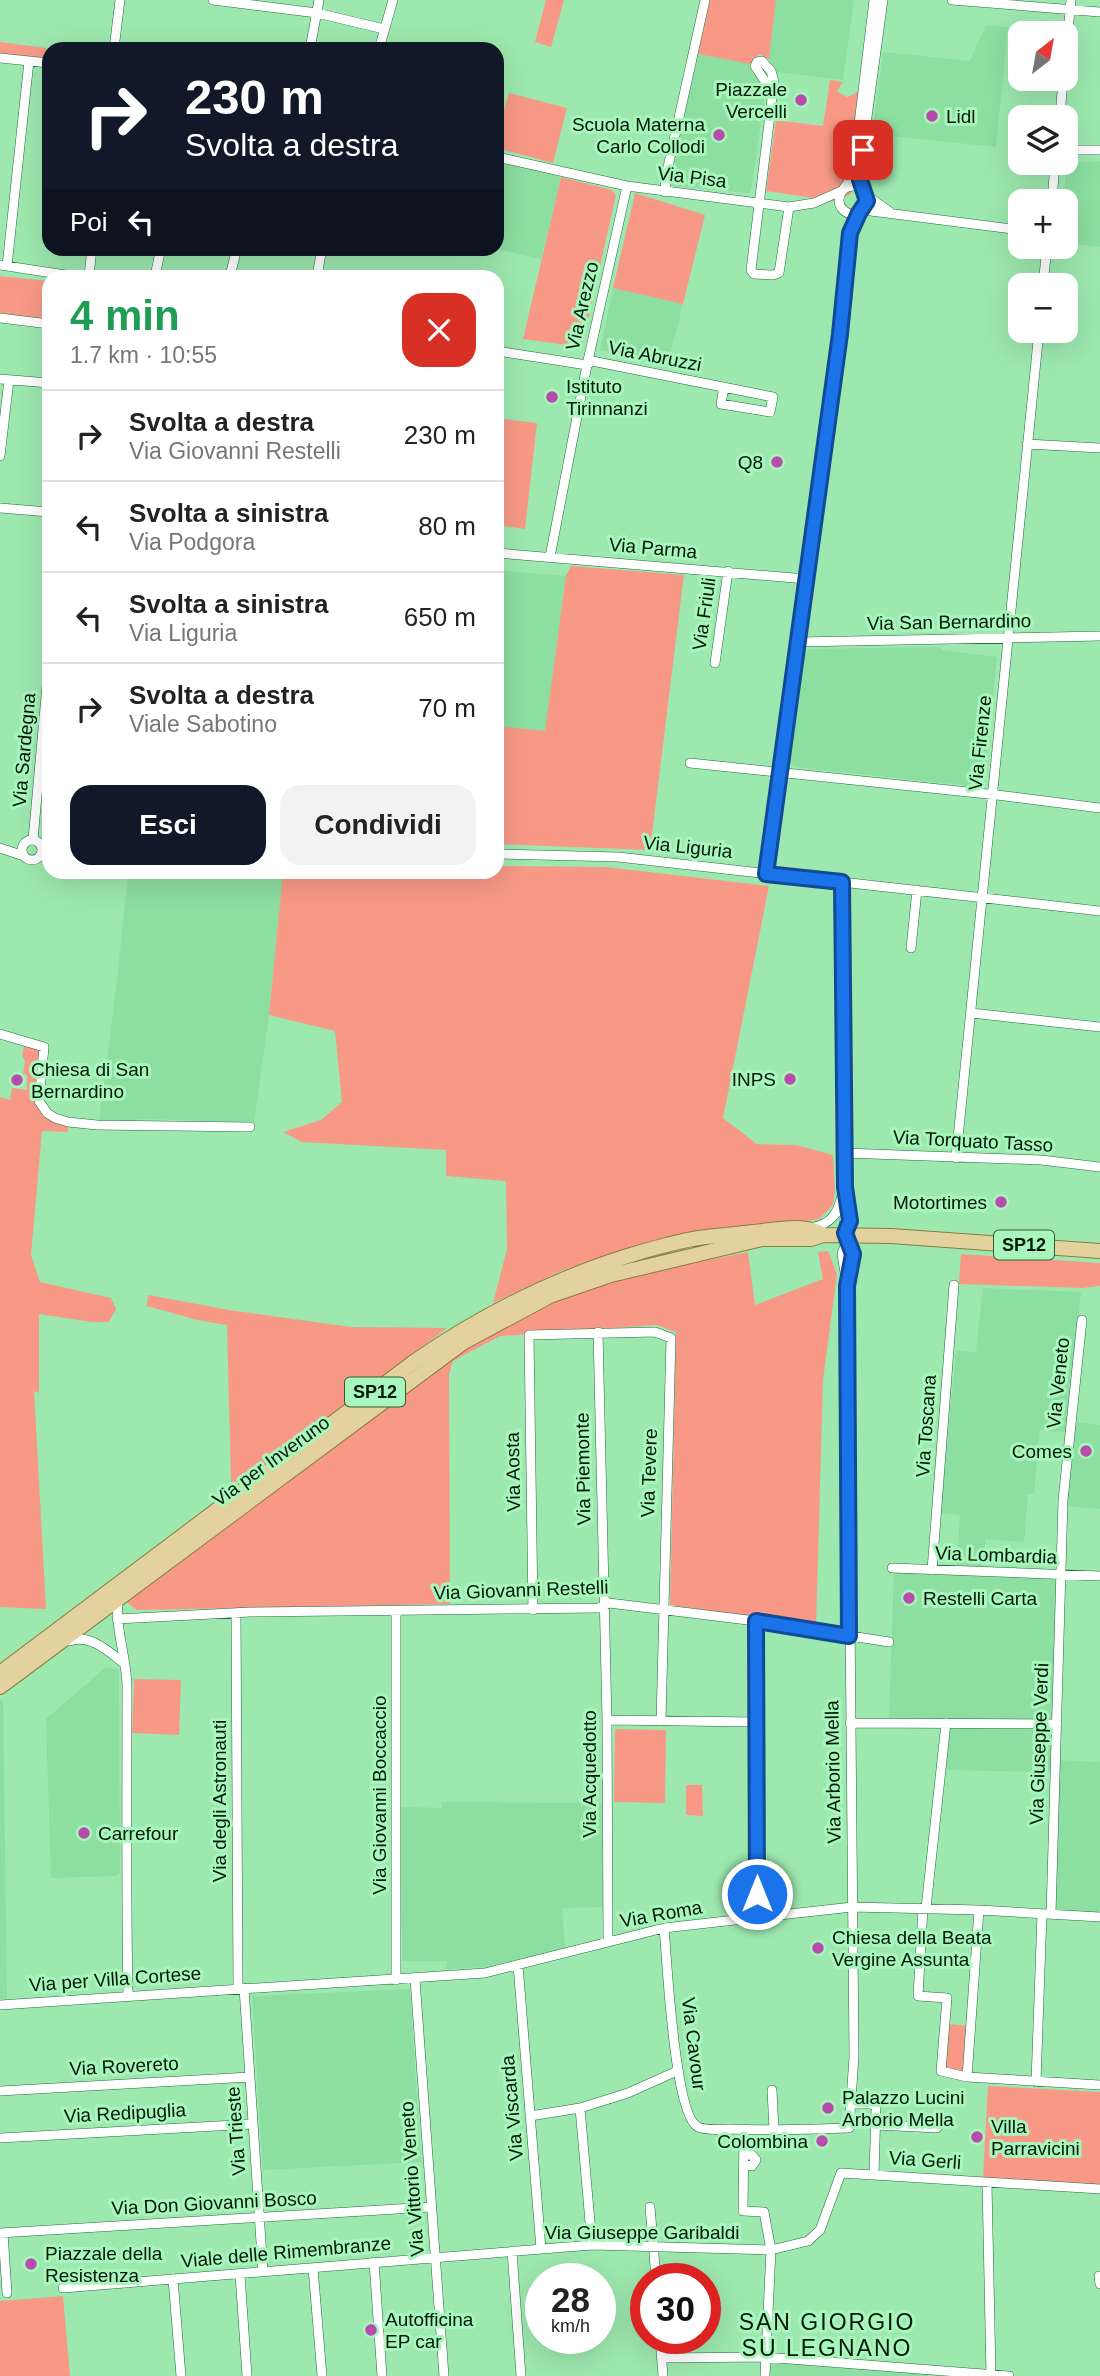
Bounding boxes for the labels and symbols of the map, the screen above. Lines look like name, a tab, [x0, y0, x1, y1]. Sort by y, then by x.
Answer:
north arrow	[1008, 21, 1078, 91]
place label: Piazzale Vercelli	[715, 79, 787, 122]
marker: Piazzale Vercelli	[793, 92, 809, 108]
place label: Lidl	[946, 106, 976, 127]
marker: Lidl	[924, 108, 940, 124]
place label: Scuola Materna Carlo Collodi	[572, 114, 705, 157]
pin	[833, 120, 893, 180]
marker: Scuola Materna Carlo Collodi	[711, 127, 727, 143]
street label: Via Pisa	[656, 162, 728, 192]
street label: Via Arezzo	[562, 260, 602, 352]
street label: Via Abruzzi	[607, 337, 703, 375]
place label: Istituto Tirinnanzi	[566, 376, 648, 419]
marker: Istituto Tirinnanzi	[544, 389, 560, 405]
place label: Q8	[738, 452, 763, 473]
marker: Q8	[769, 454, 785, 470]
street label: Via Parma	[608, 534, 698, 562]
street label: Via Friuli	[688, 576, 720, 652]
street label: Via San Bernardino	[867, 610, 1031, 634]
street label: Via Sardegna	[9, 691, 39, 808]
street label: Via Firenze	[965, 694, 995, 792]
street label: Via Liguria	[642, 832, 734, 862]
place label: Chiesa di San Bernardino	[31, 1059, 149, 1102]
place label: INPS	[732, 1069, 776, 1090]
marker: INPS	[782, 1071, 798, 1087]
marker: Chiesa di San Bernardino	[9, 1072, 25, 1088]
street label: Via Torquato Tasso	[892, 1126, 1054, 1156]
place label: Motortimes	[893, 1192, 987, 1213]
marker: Motortimes	[993, 1194, 1009, 1210]
road number: SP12	[994, 1230, 1054, 1260]
street label: Via Veneto	[1043, 1336, 1073, 1430]
street label: Via Toscana	[912, 1374, 940, 1478]
road number: SP12	[345, 1378, 405, 1406]
street label: Via per Inveruno	[209, 1412, 333, 1510]
street label: Via Piemonte	[572, 1412, 594, 1526]
street label: Via Tevere	[637, 1428, 661, 1518]
street label: Via Aosta	[502, 1431, 524, 1512]
place label: Comes	[1012, 1441, 1072, 1462]
marker: Comes	[1078, 1443, 1094, 1459]
street label: Via Lombardia	[935, 1542, 1058, 1568]
street label: Via Giovanni Restelli	[433, 1576, 609, 1604]
place label: Restelli Carta	[923, 1588, 1037, 1609]
marker: Restelli Carta	[901, 1590, 917, 1606]
street label: Via Giuseppe Verdi	[1026, 1663, 1052, 1825]
street label: Via Giovanni Boccaccio	[369, 1695, 390, 1895]
street label: Via Arborio Mella	[821, 1700, 845, 1844]
street label: Via Acquedotto	[579, 1710, 600, 1838]
street label: Via degli Astronauti	[209, 1720, 230, 1882]
place label: Carrefour	[98, 1823, 179, 1844]
marker: Carrefour	[76, 1825, 92, 1841]
position arrow	[720, 1857, 794, 1931]
street label: Via Roma	[618, 1896, 704, 1932]
place label: Chiesa della Beata Vergine Assunta	[832, 1927, 992, 1970]
marker: Chiesa della Beata Vergine Assunta	[810, 1940, 826, 1956]
street label: Via per Villa Cortese	[28, 1963, 202, 1995]
street label: Via Cavour	[678, 1996, 710, 2092]
street label: Via Rovereto	[69, 2053, 179, 2079]
street label: Via Viscarda	[497, 2054, 527, 2162]
street label: Via Trieste	[222, 2086, 250, 2176]
place label: Palazzo Lucini Arborio Mella	[842, 2087, 965, 2130]
street label: Via Redipuglia	[63, 2099, 187, 2127]
marker: Palazzo Lucini Arborio Mella	[820, 2100, 836, 2116]
street label: Via Vittorio Veneto	[396, 2101, 428, 2257]
place label: Villa Parravicini	[991, 2116, 1080, 2159]
marker: Villa Parravicini	[969, 2129, 985, 2145]
place label: Colombina	[717, 2131, 808, 2152]
marker: Colombina	[814, 2133, 830, 2149]
street label: Via Gerli	[888, 2147, 962, 2173]
street label: Via Don Giovanni Bosco	[111, 2187, 317, 2219]
street label: Via Giuseppe Garibaldi	[544, 2222, 740, 2243]
street label: Viale delle Rimembranze	[180, 2232, 392, 2272]
place label: Piazzale della Resistenza	[45, 2243, 163, 2286]
marker: Piazzale della Resistenza	[23, 2256, 39, 2272]
speed limit sign: 30	[630, 2263, 721, 2354]
place label: Autofficina EP car	[385, 2309, 474, 2352]
district label: SAN GIORGIO SU LEGNANO	[739, 2309, 915, 2361]
marker: Autofficina EP car	[363, 2322, 379, 2338]

